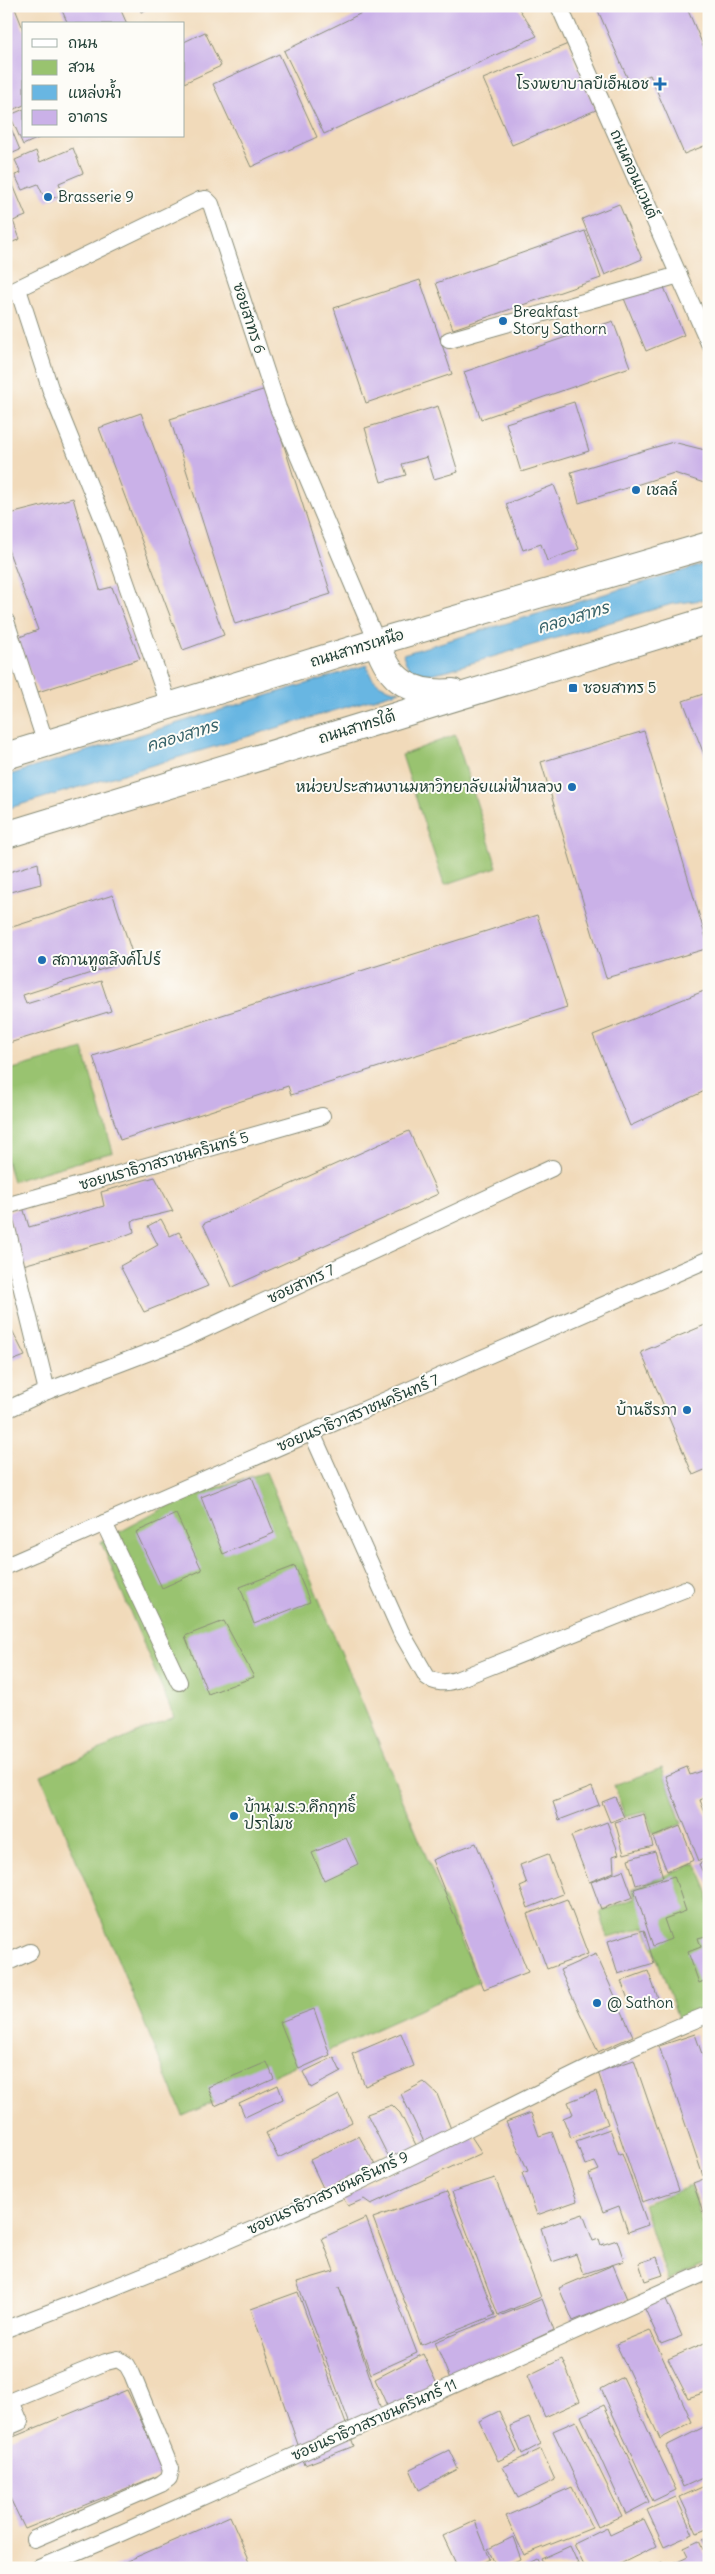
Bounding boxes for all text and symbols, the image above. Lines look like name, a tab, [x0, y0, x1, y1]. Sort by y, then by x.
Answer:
legend	[22, 22, 185, 138]
text: ถนน	[68, 33, 97, 52]
text: สวน	[68, 57, 95, 76]
place label: โรงพยาบาลบีเอ็นเอช	[517, 74, 649, 93]
marker: โรงพยาบาลบีเอ็นเอช	[653, 77, 667, 91]
text: แหล่งน้ำ	[68, 79, 122, 102]
text: อาคาร	[68, 107, 108, 126]
street label: ถนนคอนแวนต์	[606, 126, 663, 222]
place label: Brasserie 9	[58, 187, 134, 206]
marker: Brasserie 9	[42, 191, 54, 203]
street label: ซอยสาทร 6	[229, 280, 270, 356]
place label: Breakfast Story Sathorn	[513, 302, 607, 338]
marker: Breakfast Story Sathorn	[497, 315, 509, 327]
place label: เชลล์	[646, 480, 678, 499]
marker: เชลล์	[630, 484, 642, 496]
water label: คลองสาทร	[535, 596, 613, 637]
street label: ถนนสาทรเหนือ	[308, 624, 406, 671]
place label: ซอยสาทร 5	[583, 678, 656, 697]
marker: ซอยสาทร 5	[567, 682, 579, 694]
street label: ถนนสาทรใต้	[316, 706, 398, 747]
water label: คลองสาทร	[144, 714, 222, 755]
place label: หน่วยประสานงานมหาวิทยาลัยแม่ฟ้าหลวง	[296, 777, 562, 796]
marker: หน่วยประสานงานมหาวิทยาลัยแม่ฟ้าหลวง	[566, 781, 578, 793]
place label: สถานทูตสิงค์โปร์	[52, 950, 161, 971]
marker: สถานทูตสิงค์โปร์	[36, 954, 48, 966]
street label: ซอยนราธิวาสราชนครินทร์ 5	[77, 1127, 251, 1194]
street label: ซอยสาทร 7	[264, 1260, 337, 1307]
street label: ซอยนราธิวาสราชนครินทร์ 7	[274, 1370, 442, 1455]
place label: บ้านธีรภา	[616, 1400, 677, 1419]
marker: บ้านธีรภา	[681, 1404, 693, 1416]
place label: บ้าน ม.ร.ว.คึกฤทธิ์ ปราโมช	[244, 1793, 356, 1833]
marker: บ้าน ม.ร.ว.คึกฤทธิ์ ปราโมช	[228, 1810, 240, 1822]
place label: @ Sathon	[607, 1993, 674, 2012]
marker: @ Sathon	[591, 1997, 603, 2009]
street label: ซอยนราธิวาสราชนครินทร์ 9	[244, 2147, 411, 2238]
street label: ซอยนราธิวาสราชนครินทร์ 11	[288, 2374, 459, 2465]

